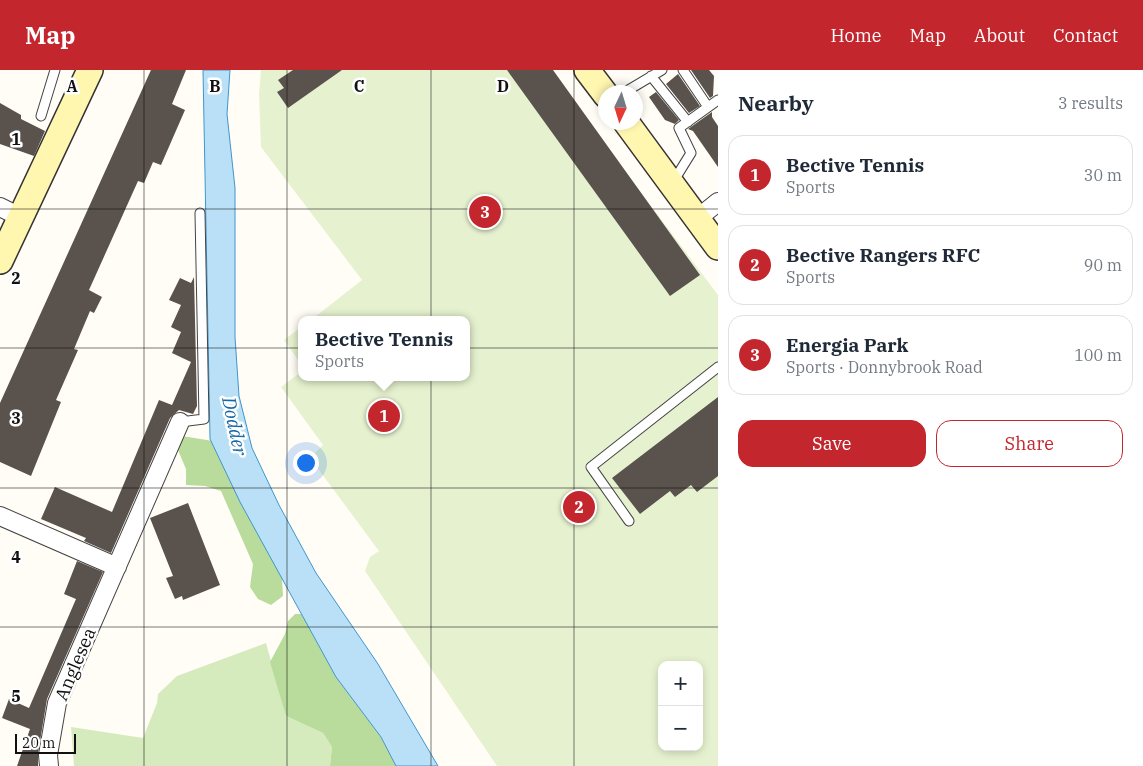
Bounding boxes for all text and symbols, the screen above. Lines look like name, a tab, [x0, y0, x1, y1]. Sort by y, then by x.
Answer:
text: Map	[25, 19, 75, 51]
text: Home	[830, 24, 882, 47]
text: Map	[910, 24, 946, 47]
text: About	[974, 24, 1025, 47]
text: Contact	[1053, 24, 1118, 47]
text: A	[66, 76, 78, 96]
text: B	[209, 76, 221, 96]
text: C	[354, 76, 364, 96]
text: D	[497, 76, 509, 96]
north arrow	[598, 85, 643, 130]
text: Nearby	[738, 89, 814, 117]
text: 3 results	[1058, 93, 1123, 113]
text: 1	[11, 129, 21, 149]
text: Bective Tennis	[786, 153, 924, 177]
text: 1	[750, 165, 760, 185]
text: 30 m	[1084, 165, 1122, 185]
text: Sports	[786, 177, 835, 197]
pin: 3	[469, 193, 501, 231]
text: Bective Rangers RFC	[786, 243, 980, 267]
text: 2	[750, 255, 760, 275]
text: 90 m	[1084, 255, 1122, 275]
text: Sports	[786, 267, 835, 287]
text: 2	[11, 268, 21, 288]
popup	[298, 316, 470, 381]
text: Bective Tennis	[315, 327, 453, 351]
text: Energia Park	[786, 333, 908, 357]
text: 3	[750, 345, 760, 365]
text: 100 m	[1074, 345, 1122, 365]
text: Sports	[315, 351, 364, 371]
text: Sports · Donnybrook Road	[786, 357, 983, 377]
water label: Dodder	[217, 393, 253, 458]
pin: 1	[368, 397, 400, 435]
text: 3	[11, 408, 21, 428]
button: Save	[738, 420, 926, 467]
button: Share	[936, 420, 1123, 467]
your location	[293, 450, 319, 476]
pin: 2	[563, 488, 595, 526]
text: 4	[11, 547, 21, 567]
street label: Anglesea	[49, 624, 101, 704]
map controls	[658, 661, 703, 751]
button: +	[658, 661, 703, 706]
text: 5	[11, 686, 21, 706]
button: −	[658, 706, 703, 751]
scale bar	[15, 731, 76, 754]
text: 20 m	[22, 734, 55, 752]

